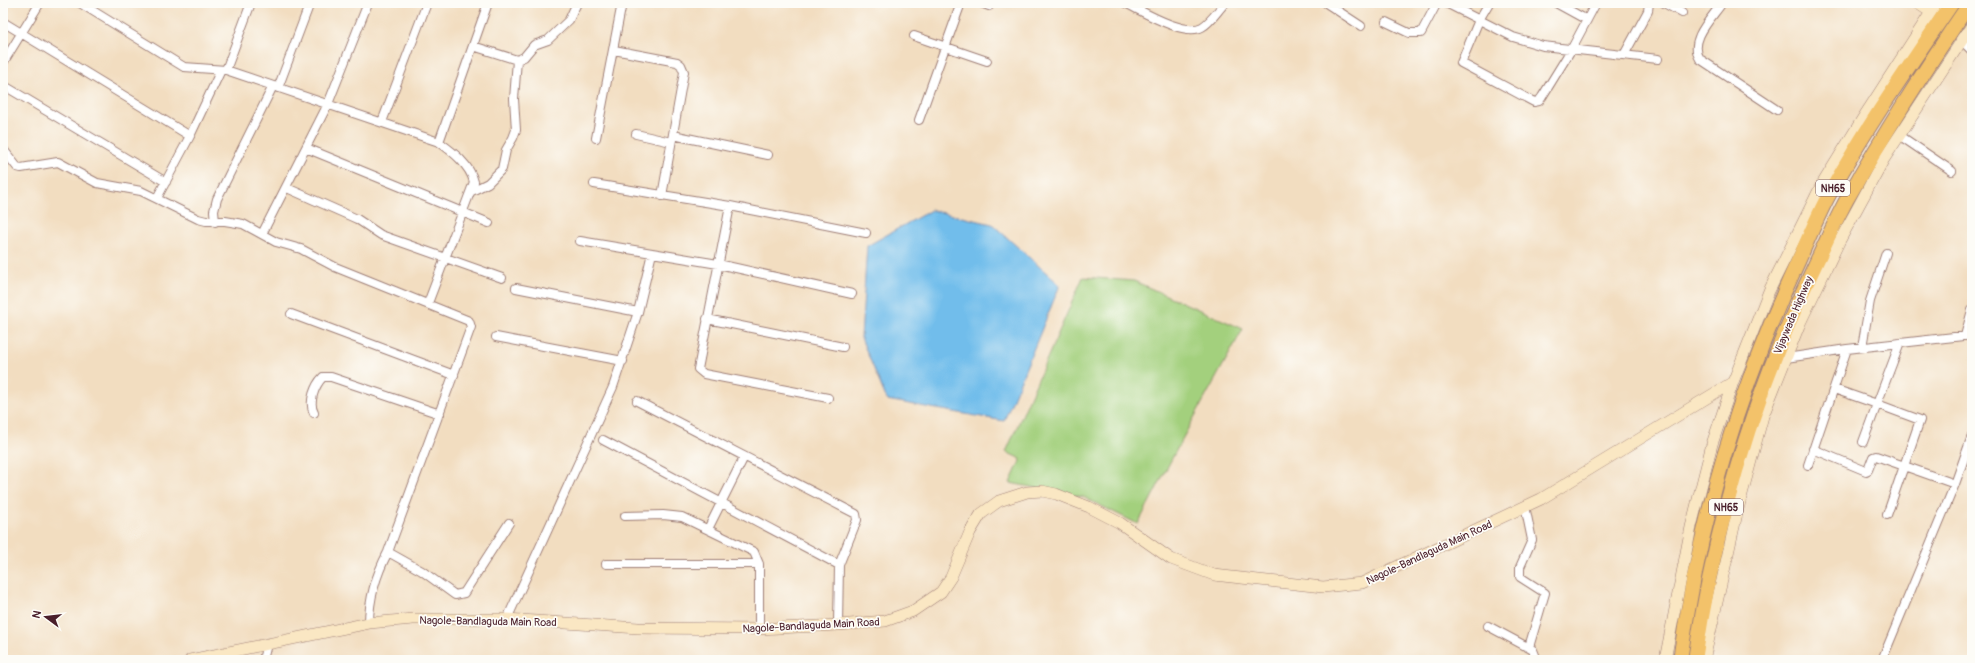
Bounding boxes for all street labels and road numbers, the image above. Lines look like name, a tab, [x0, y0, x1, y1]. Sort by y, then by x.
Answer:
road number: NH65	[1816, 180, 1850, 196]
street label: Vijaywada Highway	[1771, 274, 1816, 356]
road number: NH65	[1709, 499, 1743, 515]
street label: Nagole-Bandlaguda Main Road	[1364, 518, 1494, 587]
street label: Nagole-Bandlaguda Main Road	[419, 614, 557, 629]
street label: Nagole-Bandlaguda Main Road	[742, 615, 880, 636]

